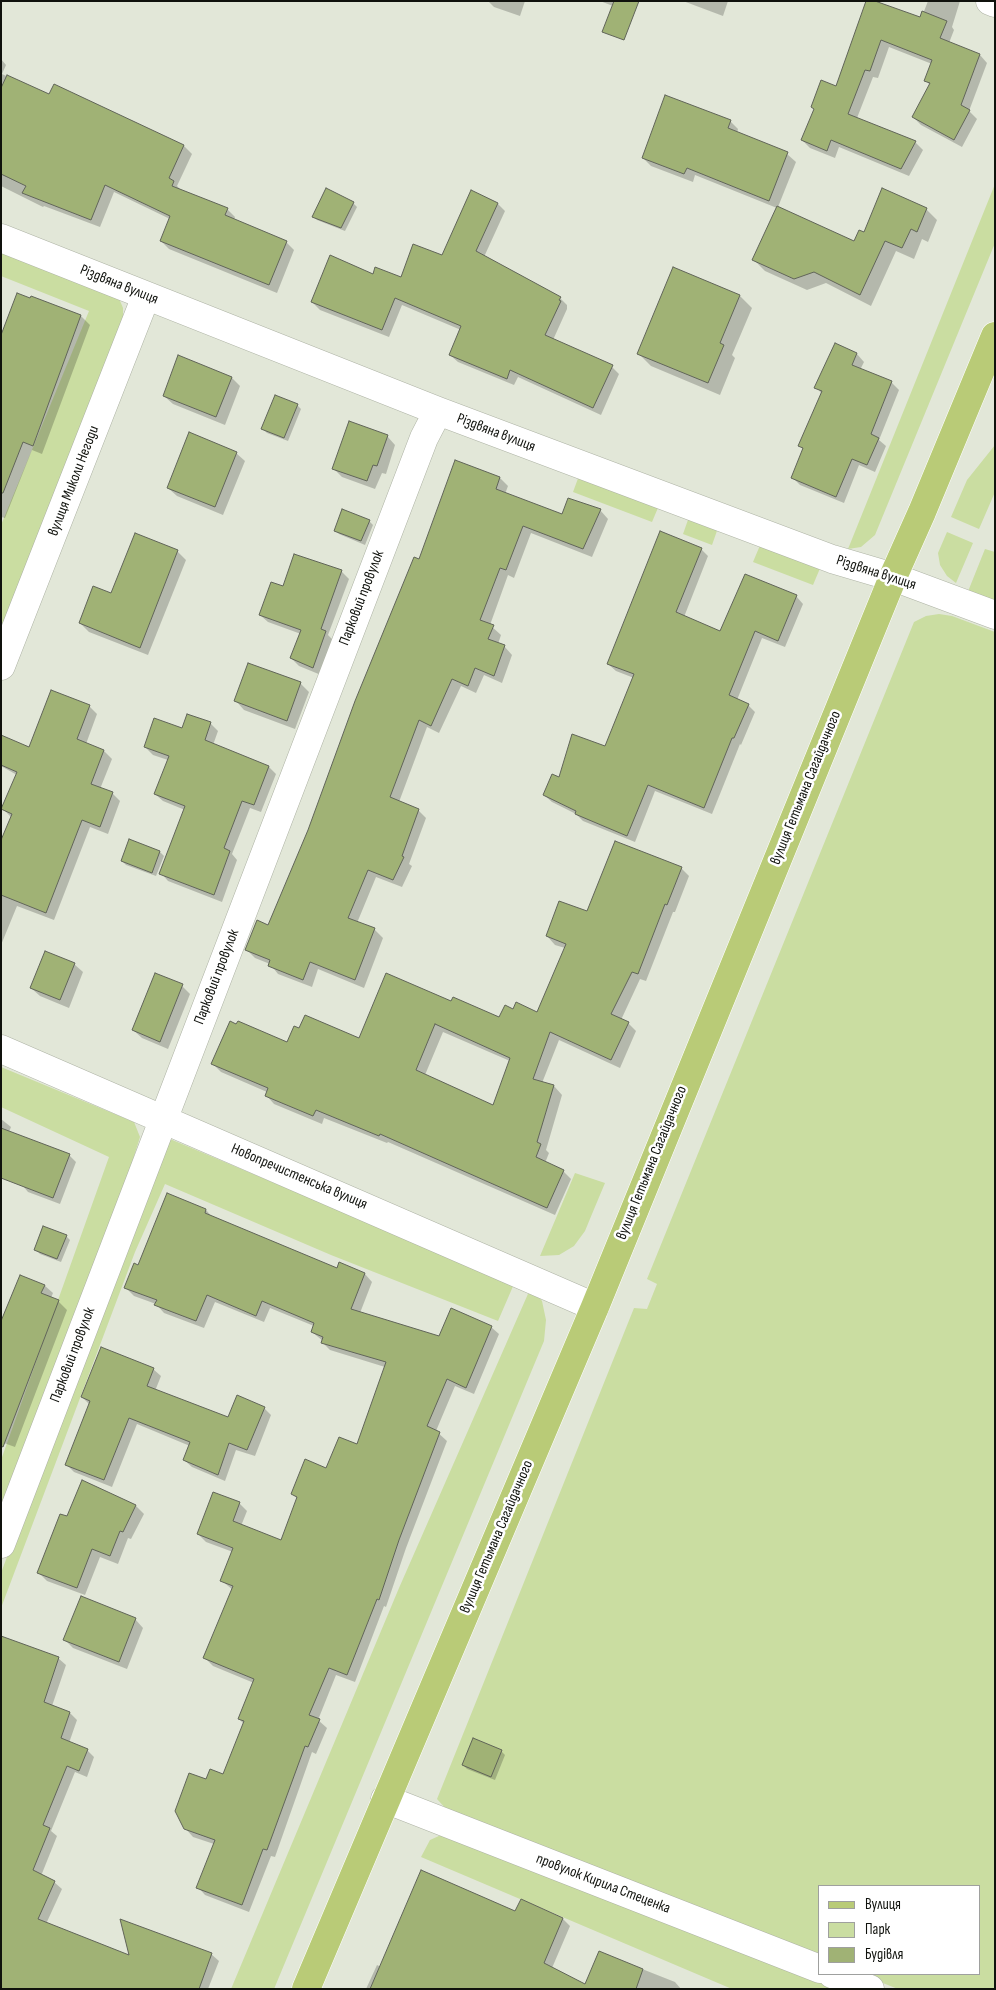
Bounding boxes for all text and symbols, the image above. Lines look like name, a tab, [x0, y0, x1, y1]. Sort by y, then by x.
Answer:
street label: Різдвяна вулиця	[77, 261, 161, 309]
street label: Різдвяна вулиця	[454, 410, 538, 456]
street label: вулиця Миколи Негоди	[45, 423, 103, 539]
street label: Парковий провулок	[336, 548, 388, 648]
street label: Різдвяна вулиця	[834, 552, 918, 594]
street label: вулиця Гетьмана Сагайдачного	[767, 709, 845, 867]
street label: Парковий провулок	[191, 927, 243, 1027]
street label: вулиця Гетьмана Сагайдачного	[613, 1084, 691, 1242]
street label: Новопречистенська вулиця	[228, 1140, 370, 1214]
street label: Парковий провулок	[47, 1305, 99, 1405]
street label: вулиця Гетьмана Сагайдачного	[457, 1458, 537, 1616]
street label: провулок Кирила Стеценка	[533, 1850, 673, 1918]
legend	[818, 1885, 981, 1975]
text: Вулиця	[865, 1895, 901, 1914]
text: Парк	[865, 1920, 890, 1939]
text: Будівля	[865, 1945, 903, 1964]

